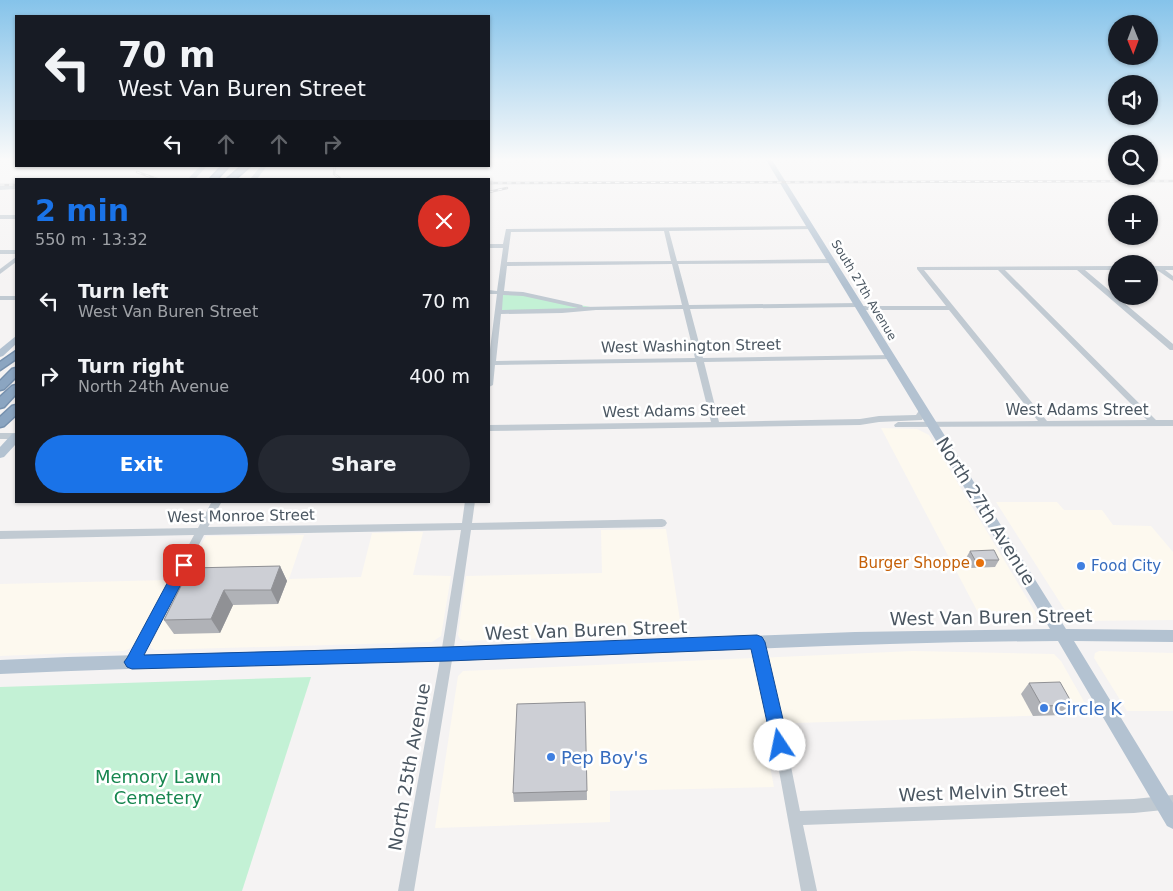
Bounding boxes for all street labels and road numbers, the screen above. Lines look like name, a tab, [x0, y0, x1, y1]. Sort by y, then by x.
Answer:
street label: South 27th Avenue	[828, 237, 900, 343]
street label: West Washington Street	[601, 335, 781, 357]
street label: West Adams Street	[602, 401, 746, 421]
street label: West Adams Street	[1005, 401, 1149, 419]
street label: North 27th Avenue	[932, 433, 1040, 589]
street label: West Monroe Street	[167, 506, 315, 526]
street label: West Van Buren Street	[889, 605, 1093, 629]
street label: West Van Buren Street	[484, 616, 688, 644]
street label: North 25th Avenue	[384, 681, 434, 853]
street label: West Melvin Street	[898, 779, 1068, 805]

